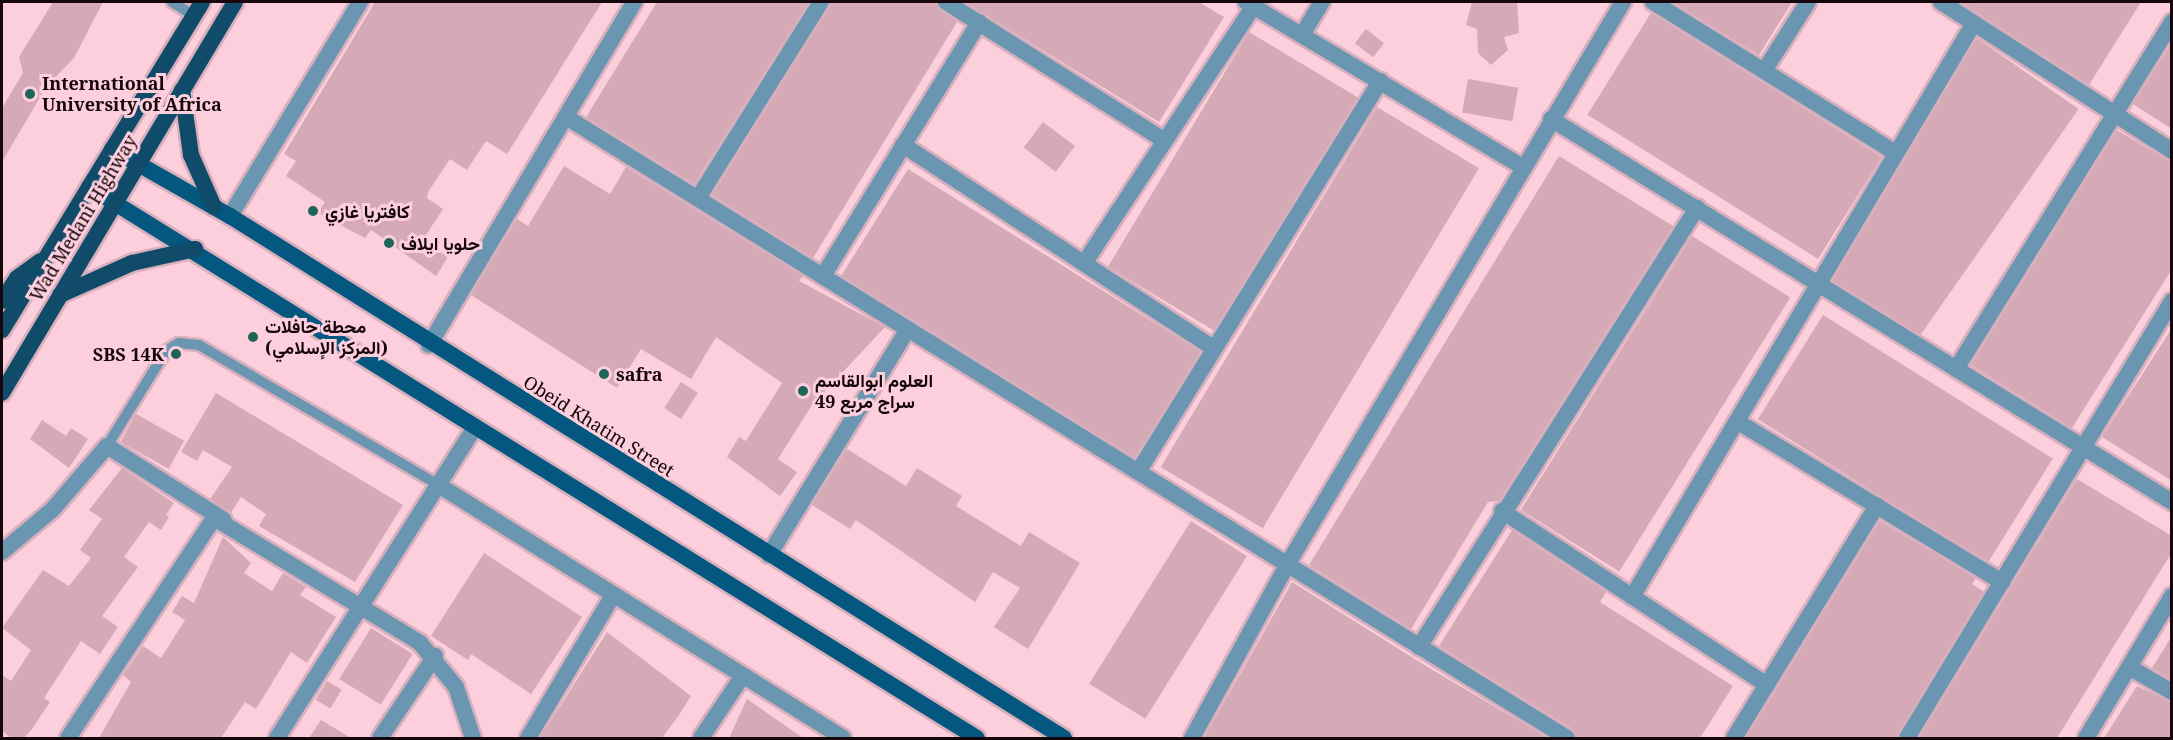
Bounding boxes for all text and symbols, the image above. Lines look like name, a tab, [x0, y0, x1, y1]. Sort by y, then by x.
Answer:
place label: International University of Africa	[42, 73, 222, 116]
marker: International University of Africa	[23, 87, 37, 101]
street label: Wad Medani Highway	[25, 131, 141, 305]
place label: كافتريا غازي	[325, 200, 410, 222]
marker: كافتريا غازي	[306, 204, 320, 218]
place label: حلويا ايلاف	[401, 232, 480, 254]
marker: حلويا ايلاف	[382, 236, 396, 250]
place label: محطة حافلات (المركز الإسلامي)	[265, 316, 388, 358]
marker: محطة حافلات (المركز الإسلامي)	[246, 330, 260, 344]
place label: SBS 14K	[93, 343, 164, 365]
marker: SBS 14K	[169, 347, 183, 361]
place label: safra	[616, 363, 663, 385]
marker: safra	[597, 367, 611, 381]
place label: العلوم ابوالقاسم سراج مربع 49	[815, 370, 933, 412]
street label: Obeid Khatim Street	[520, 371, 678, 481]
marker: العلوم ابوالقاسم سراج مربع 49	[796, 384, 810, 398]

